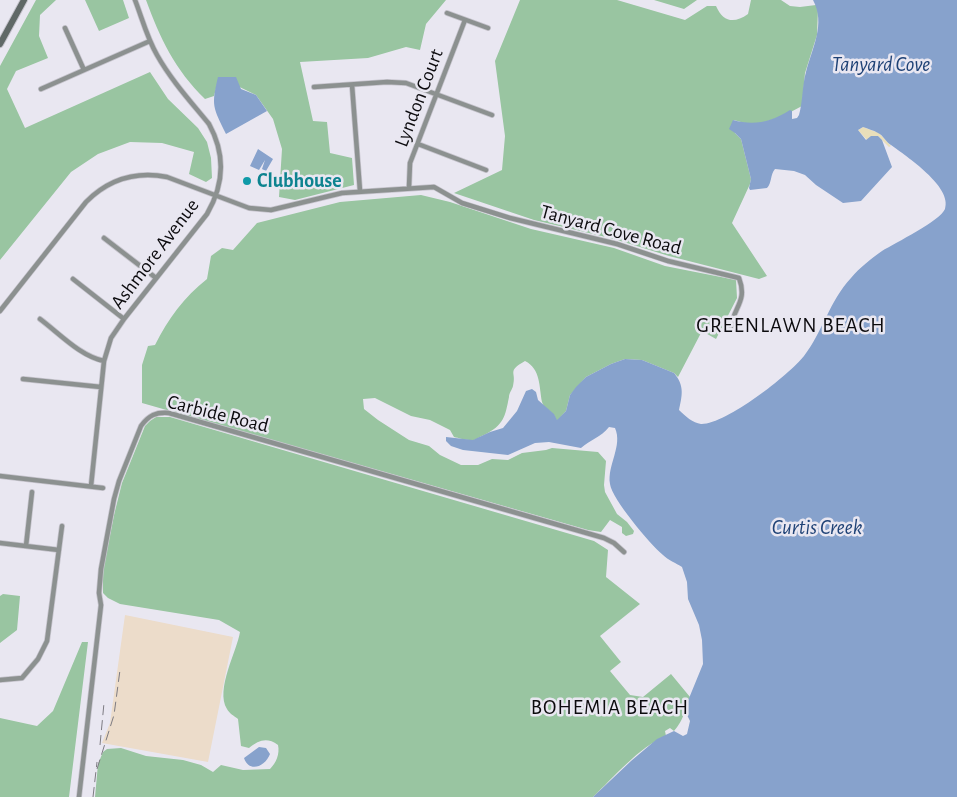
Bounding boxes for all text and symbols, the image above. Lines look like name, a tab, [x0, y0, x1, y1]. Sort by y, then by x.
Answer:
street label: Lyndon Court	[389, 46, 449, 150]
water label: Tanyard Cove	[832, 52, 930, 78]
place label: Clubhouse	[257, 169, 342, 193]
marker: Clubhouse	[241, 175, 253, 187]
street label: Ashmore Avenue	[106, 194, 204, 314]
street label: Tanyard Cove Road	[538, 200, 684, 260]
district label: GREENLAWN BEACH	[694, 313, 888, 339]
street label: Carbide Road	[165, 390, 271, 438]
water label: Curtis Creek	[772, 515, 862, 541]
district label: BOHEMIA BEACH	[529, 695, 691, 721]

